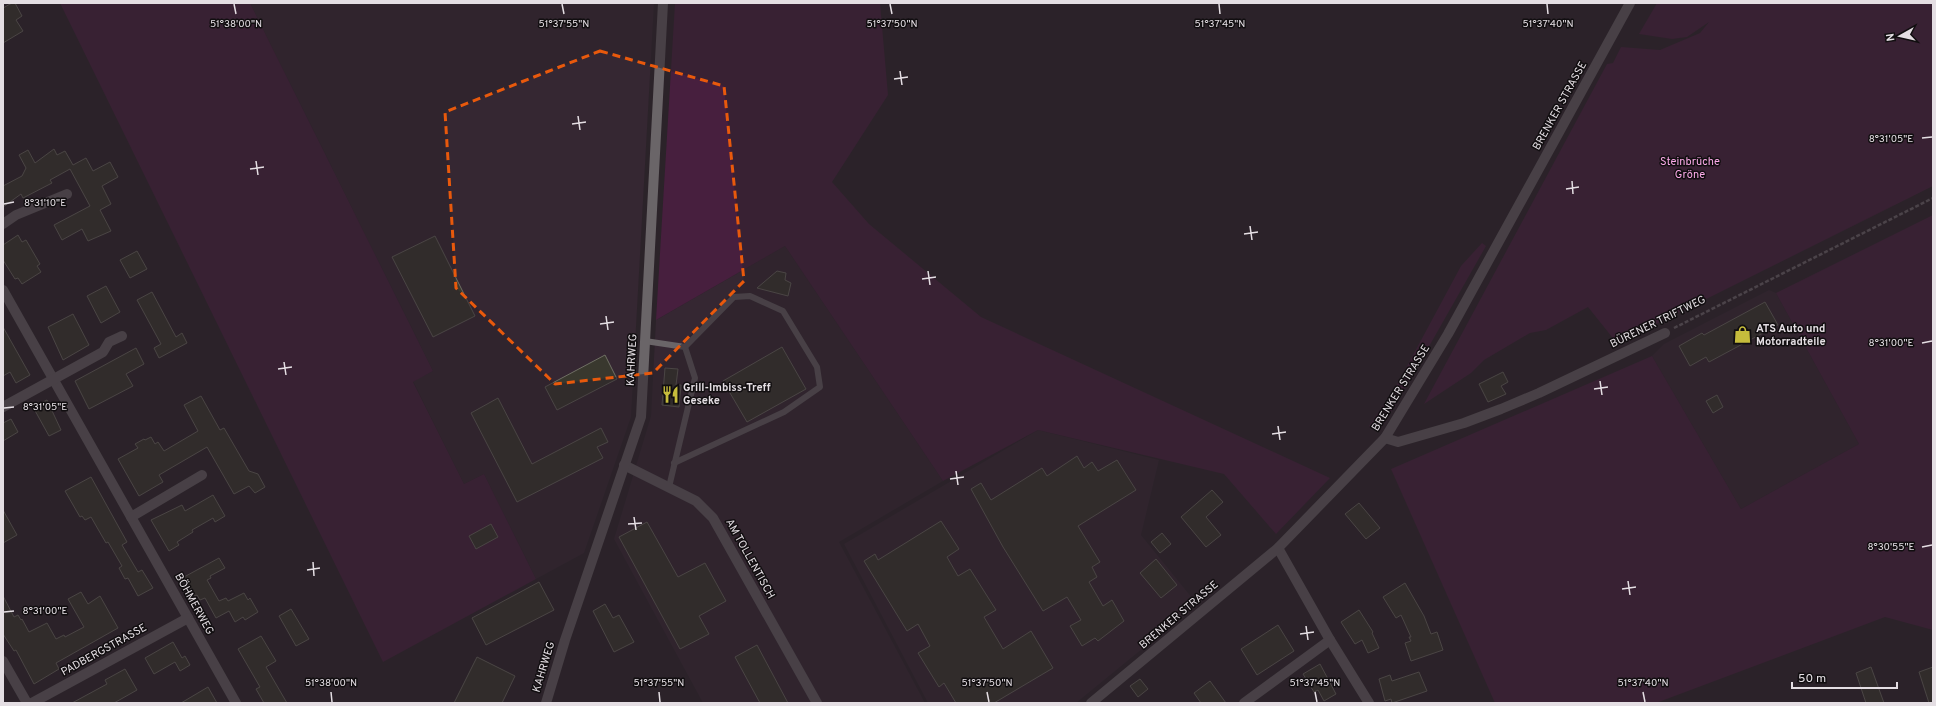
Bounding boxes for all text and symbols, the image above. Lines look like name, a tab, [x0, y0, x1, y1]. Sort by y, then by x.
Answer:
north arrow	[1880, 16, 1920, 56]
text: 51°38'00"N	[210, 18, 262, 31]
text: 51°37'55"N	[539, 18, 589, 31]
text: 51°37'50"N	[866, 18, 918, 31]
text: 51°37'45"N	[1195, 18, 1245, 31]
text: 51°37'40"N	[1522, 18, 1574, 31]
text: N	[1884, 32, 1899, 42]
street label: BRENKER STRASSE	[1530, 59, 1590, 153]
text: 8°31'05"E	[1869, 133, 1913, 146]
park label: Steinbrüche Gröne	[1660, 155, 1720, 182]
text: 8°31'10"E	[24, 197, 66, 210]
street label: BÜRENER TRIFTWEG	[1607, 292, 1708, 351]
place label: ATS Auto und Motorradteile	[1756, 322, 1826, 349]
shop icon: ATS Auto und Motorradteile	[1733, 325, 1753, 345]
street label: KAHRWEG	[624, 334, 640, 386]
text: 8°31'00"E	[1869, 337, 1913, 350]
street label: BRENKER STRASSE	[1369, 342, 1433, 434]
place label: Grill-Imbiss-Treff Geseke	[683, 381, 771, 408]
restaurant icon: Grill-Imbiss-Treff Geseke	[660, 384, 680, 404]
text: 8°31'05"E	[23, 401, 67, 414]
street label: AM TOLLENTISCH	[722, 516, 778, 602]
text: 8°30'55"E	[1867, 541, 1915, 554]
street label: BÖHMERWEG	[171, 570, 218, 637]
street label: BRENKER STRASSE	[1136, 578, 1222, 652]
text: 8°31'00"E	[23, 605, 67, 618]
street label: PADBERGSTRASSE	[59, 621, 149, 679]
street label: KAHRWEG	[530, 640, 558, 694]
scale bar	[1792, 664, 1897, 690]
text: 50 m	[1798, 671, 1826, 687]
text: 51°38'00"N	[305, 677, 357, 690]
text: 51°37'55"N	[634, 677, 684, 690]
text: 51°37'50"N	[961, 677, 1013, 690]
text: 51°37'45"N	[1290, 677, 1340, 690]
text: 51°37'40"N	[1617, 677, 1669, 690]

